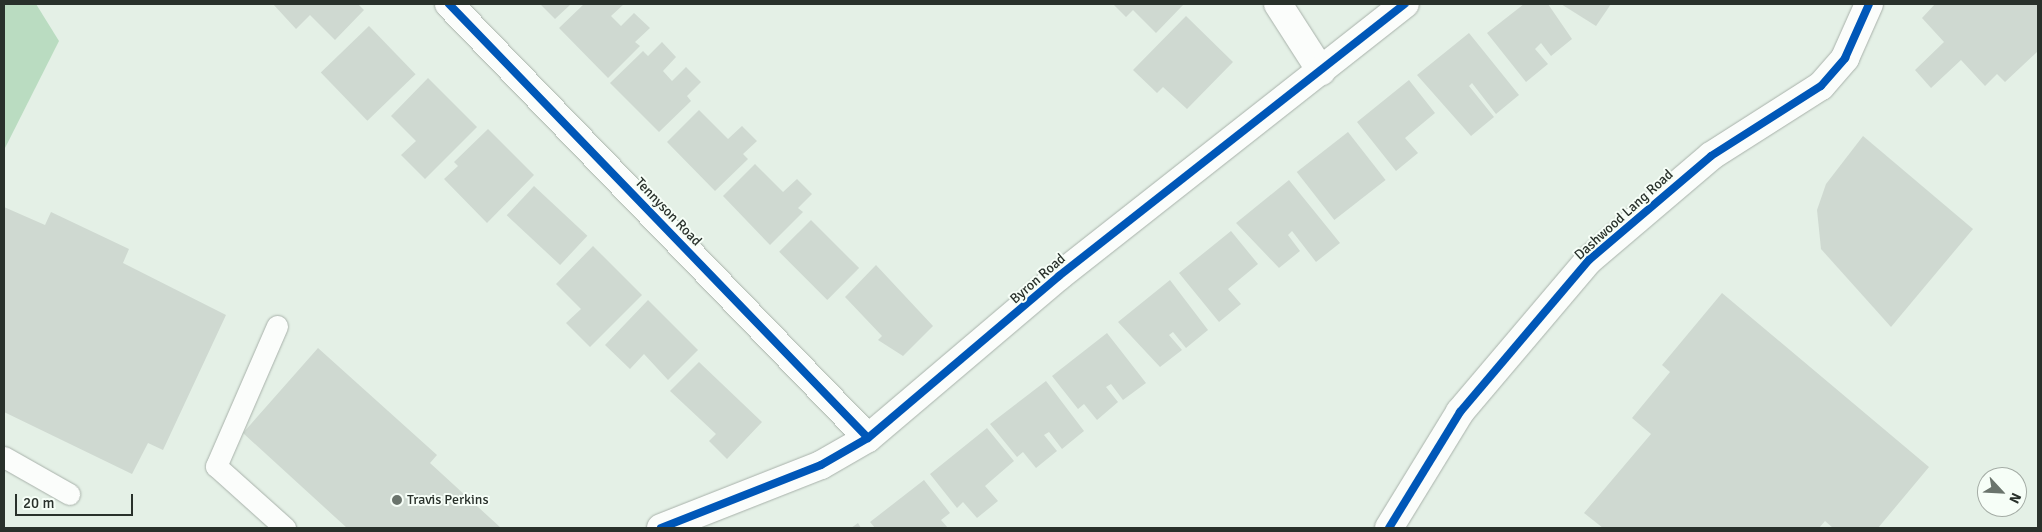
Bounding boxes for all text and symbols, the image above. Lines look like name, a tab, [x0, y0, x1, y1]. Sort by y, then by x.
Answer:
street label: Dashwood Lang Road	[1571, 166, 1677, 264]
street label: Tennyson Road	[631, 174, 705, 250]
street label: Byron Road	[1007, 250, 1069, 308]
north arrow	[1977, 467, 2027, 517]
scale bar	[18, 484, 135, 516]
text: N	[2005, 490, 2025, 506]
place label: Travis Perkins	[407, 492, 489, 508]
text: 20 m	[23, 494, 54, 512]
marker: Travis Perkins	[391, 494, 403, 506]

